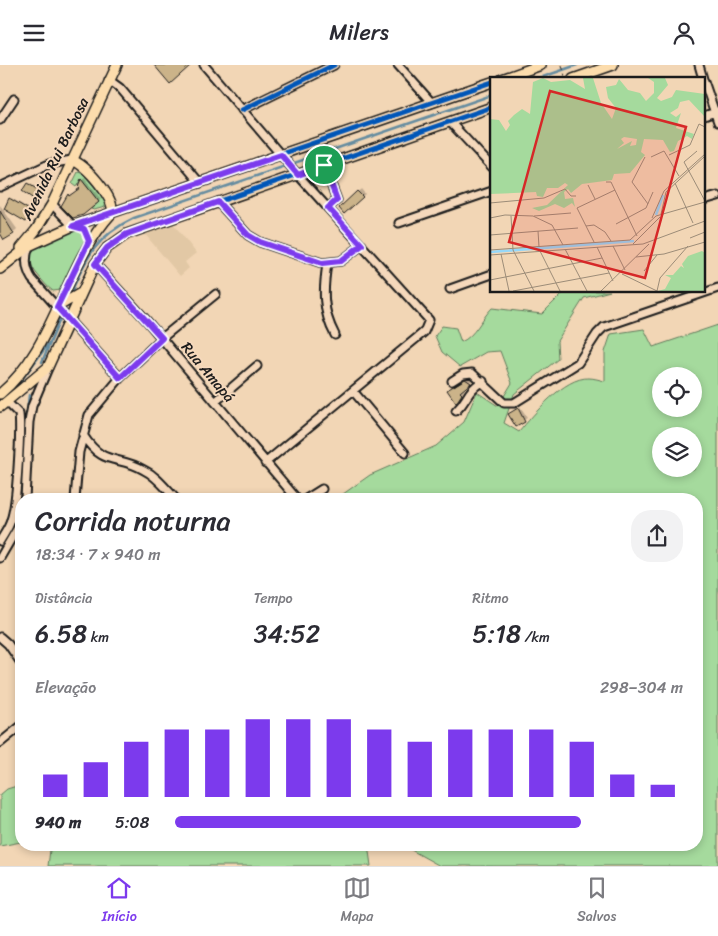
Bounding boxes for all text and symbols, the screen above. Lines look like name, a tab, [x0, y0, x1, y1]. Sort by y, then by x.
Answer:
text: Milers	[329, 13, 389, 52]
icon: menu	[20, 19, 48, 47]
icon: person	[670, 19, 698, 47]
inset map	[490, 77, 706, 293]
street label: Avenida Rui Barbosa	[14, 93, 96, 226]
pin	[303, 144, 345, 186]
icon: arrive	[310, 151, 338, 179]
street label: Rua Amapá	[175, 336, 242, 409]
map controls	[652, 367, 702, 477]
button: locate	[652, 367, 702, 417]
button: layers	[652, 427, 702, 477]
text: Corrida noturna	[35, 496, 231, 545]
button: share	[631, 510, 683, 562]
text: 18:34 · 7 × 940 m	[35, 540, 160, 569]
text: Distância	[35, 586, 92, 611]
text: Tempo	[254, 586, 293, 611]
text: Ritmo	[472, 586, 509, 611]
text: 6.58	[35, 611, 87, 656]
text: 34:52	[254, 611, 320, 656]
text: 5:18	[472, 611, 521, 656]
text: km	[87, 625, 109, 650]
text: /km	[521, 625, 550, 650]
text: Elevação	[35, 673, 96, 702]
text: 298–304 m	[600, 673, 683, 702]
text: 940 m	[35, 808, 81, 837]
text: 5:08	[115, 808, 149, 837]
tab: Início	[102, 874, 137, 929]
tab: Mapa	[340, 874, 373, 929]
tab: Salvos	[577, 874, 616, 929]

